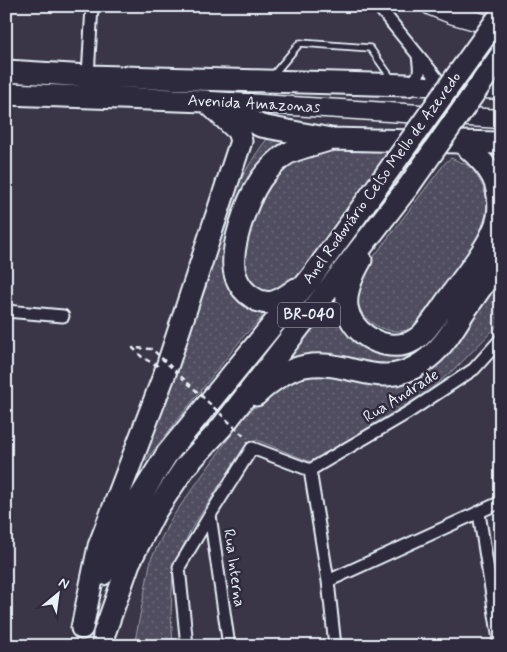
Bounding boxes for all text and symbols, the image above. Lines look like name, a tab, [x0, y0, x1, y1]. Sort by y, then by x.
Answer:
street label: Anel Rodoviário Celso Mello de Azevedo	[298, 68, 466, 288]
street label: Avenida Amazonas	[187, 90, 321, 118]
road number: BR-040	[278, 302, 340, 328]
street label: Rua Andrade	[359, 364, 443, 428]
street label: Rua Interna	[218, 528, 250, 608]
north arrow	[32, 570, 82, 620]
text: N	[55, 573, 72, 594]

